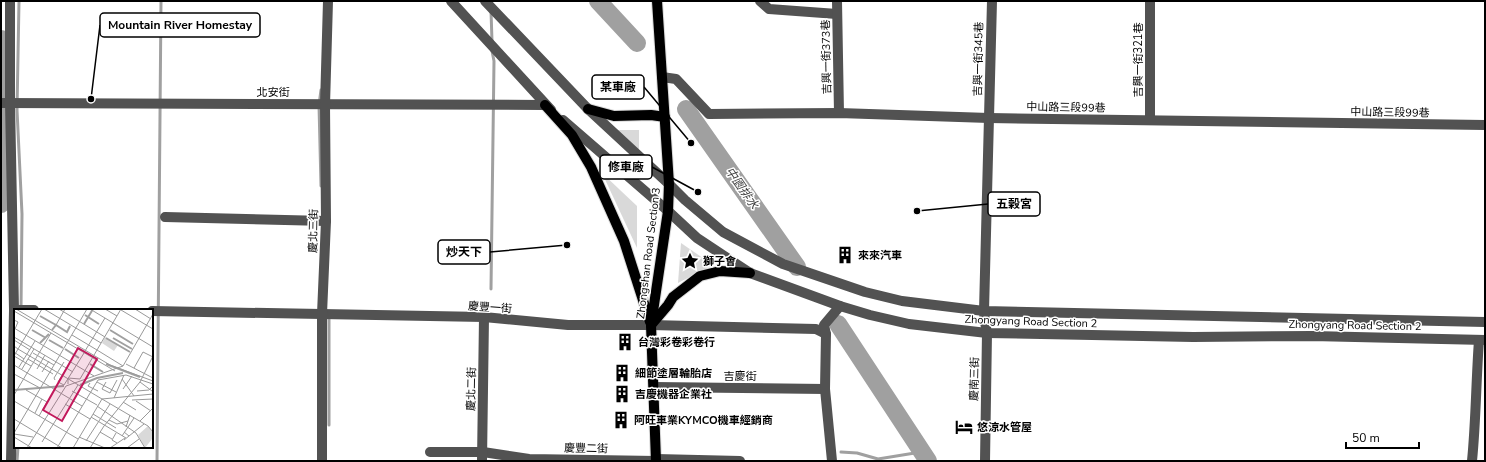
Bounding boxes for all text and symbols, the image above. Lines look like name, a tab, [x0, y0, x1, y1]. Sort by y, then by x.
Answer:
callout: Mountain River Homestay	[100, 13, 260, 37]
text: Mountain River Homestay	[108, 17, 253, 33]
street label: 吉興一街373巷	[818, 19, 835, 95]
street label: 吉興一街345巷	[970, 21, 987, 97]
street label: 吉興一街321巷	[1131, 23, 1146, 97]
callout: 某車廠	[592, 75, 644, 99]
text: 某車廠	[600, 79, 636, 95]
street label: 北安街	[257, 85, 290, 100]
street label: 中山路三段99巷	[1026, 99, 1106, 116]
street label: 中山路三段99巷	[1350, 104, 1430, 121]
callout: 修車廠	[600, 155, 652, 179]
text: 修車廠	[608, 159, 644, 175]
water label: 中園排水	[722, 164, 763, 213]
street label: Zhongshan Road Section 3	[633, 186, 664, 320]
callout: 五榖宮	[988, 192, 1040, 216]
text: 五榖宮	[996, 196, 1032, 212]
street label: 慶北三街	[306, 209, 321, 253]
callout: 炒天下	[438, 240, 490, 264]
text: 炒天下	[446, 244, 482, 260]
building icon: 來來汽車	[835, 245, 855, 265]
place label: 來來汽車	[858, 248, 902, 263]
place icon: 獅子會	[680, 251, 700, 271]
place label: 獅子會	[703, 254, 736, 269]
street label: 慶豐一街	[467, 298, 512, 317]
inset map	[14, 309, 153, 448]
street label: Zhongyang Road Section 2	[964, 312, 1098, 331]
street label: Zhongyang Road Section 2	[1288, 317, 1421, 334]
building icon: 台灣彩卷彩卷行	[615, 332, 635, 352]
place label: 台灣彩卷彩卷行	[638, 335, 715, 350]
street label: 慶南三街	[967, 357, 982, 401]
building icon: 細節塗層輪胎店	[612, 363, 632, 383]
place label: 細節塗層輪胎店	[635, 366, 712, 381]
street label: 慶北二街	[464, 367, 479, 411]
street label: 吉慶街	[724, 369, 757, 384]
building icon: 吉慶機器企業社	[612, 384, 632, 404]
place label: 吉慶機器企業社	[635, 387, 712, 402]
building icon: 阿旺車業KYMCO機車經銷商	[611, 410, 631, 430]
place label: 阿旺車業KYMCO機車經銷商	[634, 413, 773, 428]
hotel icon: 悠涼水管屋	[954, 417, 974, 437]
place label: 悠涼水管屋	[977, 420, 1032, 435]
scale bar	[1346, 424, 1419, 450]
text: 50 m	[1352, 430, 1380, 446]
street label: 慶豐二街	[564, 441, 608, 456]

